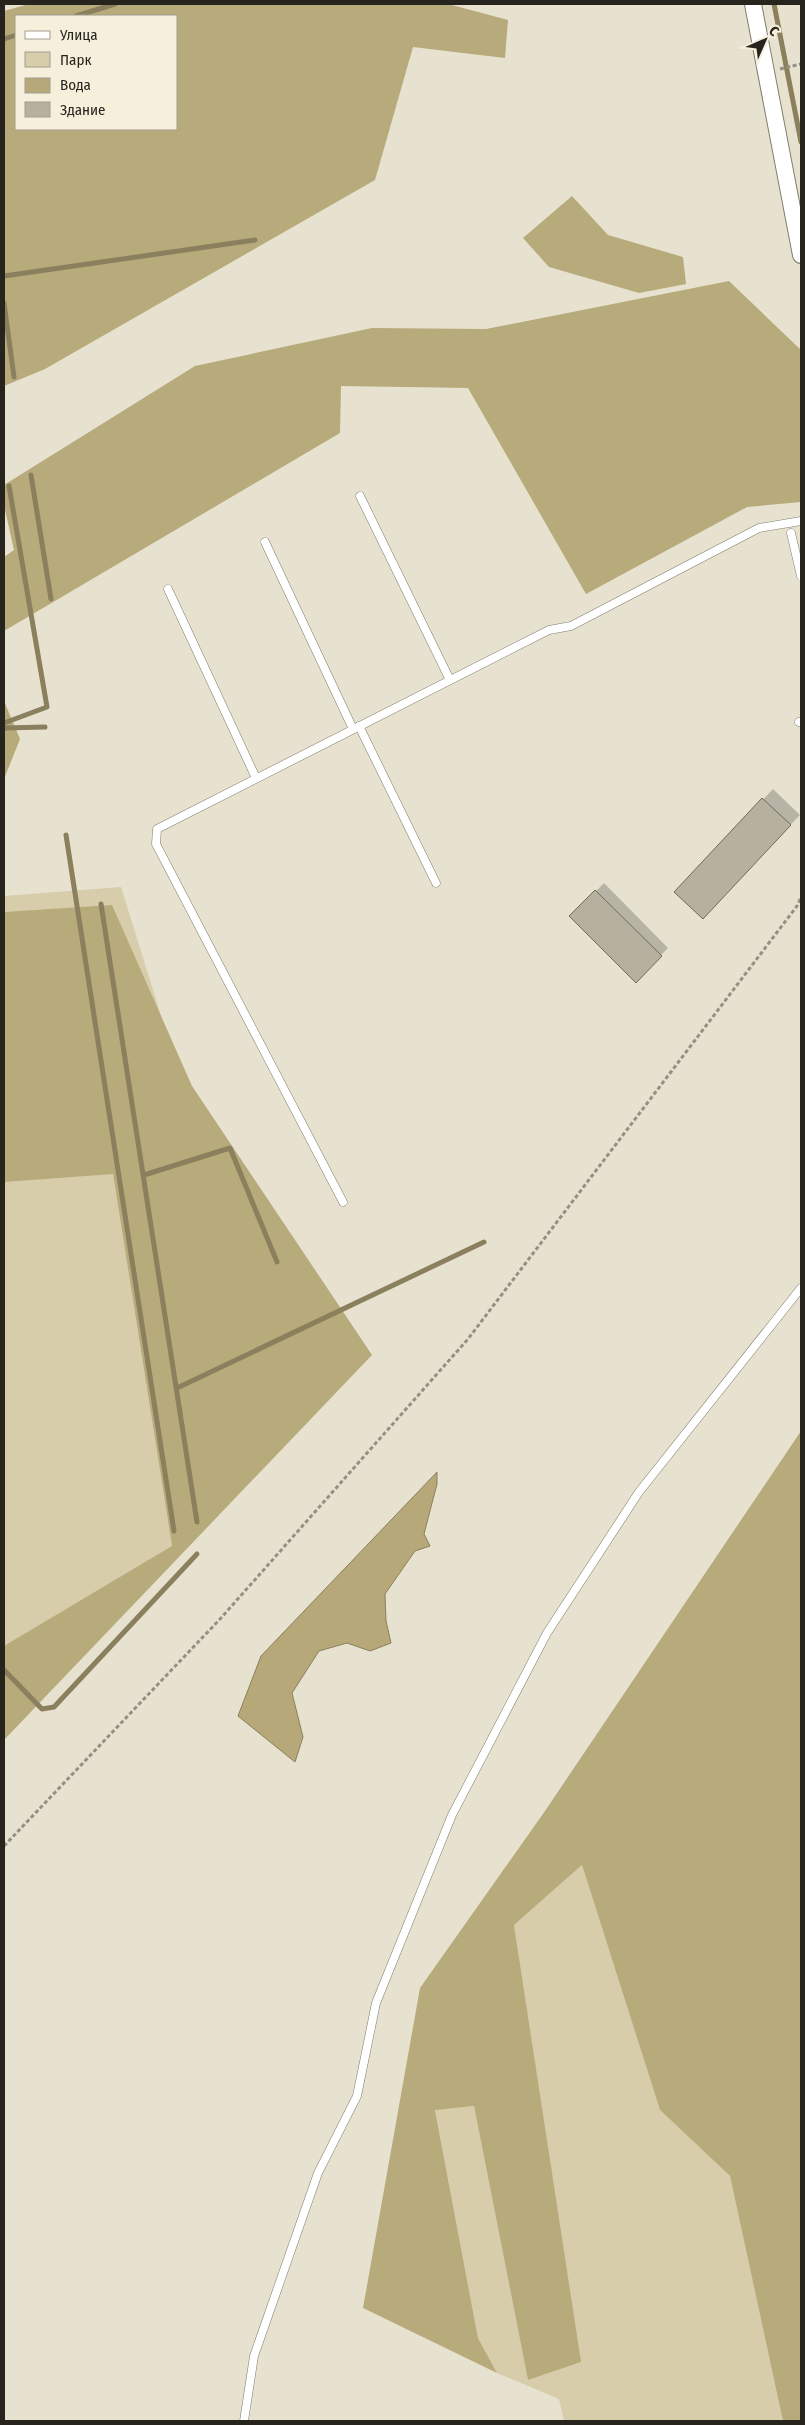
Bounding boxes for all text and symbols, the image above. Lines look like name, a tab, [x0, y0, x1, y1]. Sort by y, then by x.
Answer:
legend	[15, 15, 178, 130]
north arrow	[740, 15, 790, 65]
text: С	[765, 23, 783, 40]
text: Улица	[59, 26, 98, 44]
text: Парк	[60, 51, 91, 69]
text: Вода	[60, 76, 91, 94]
text: Здание	[60, 101, 106, 119]

